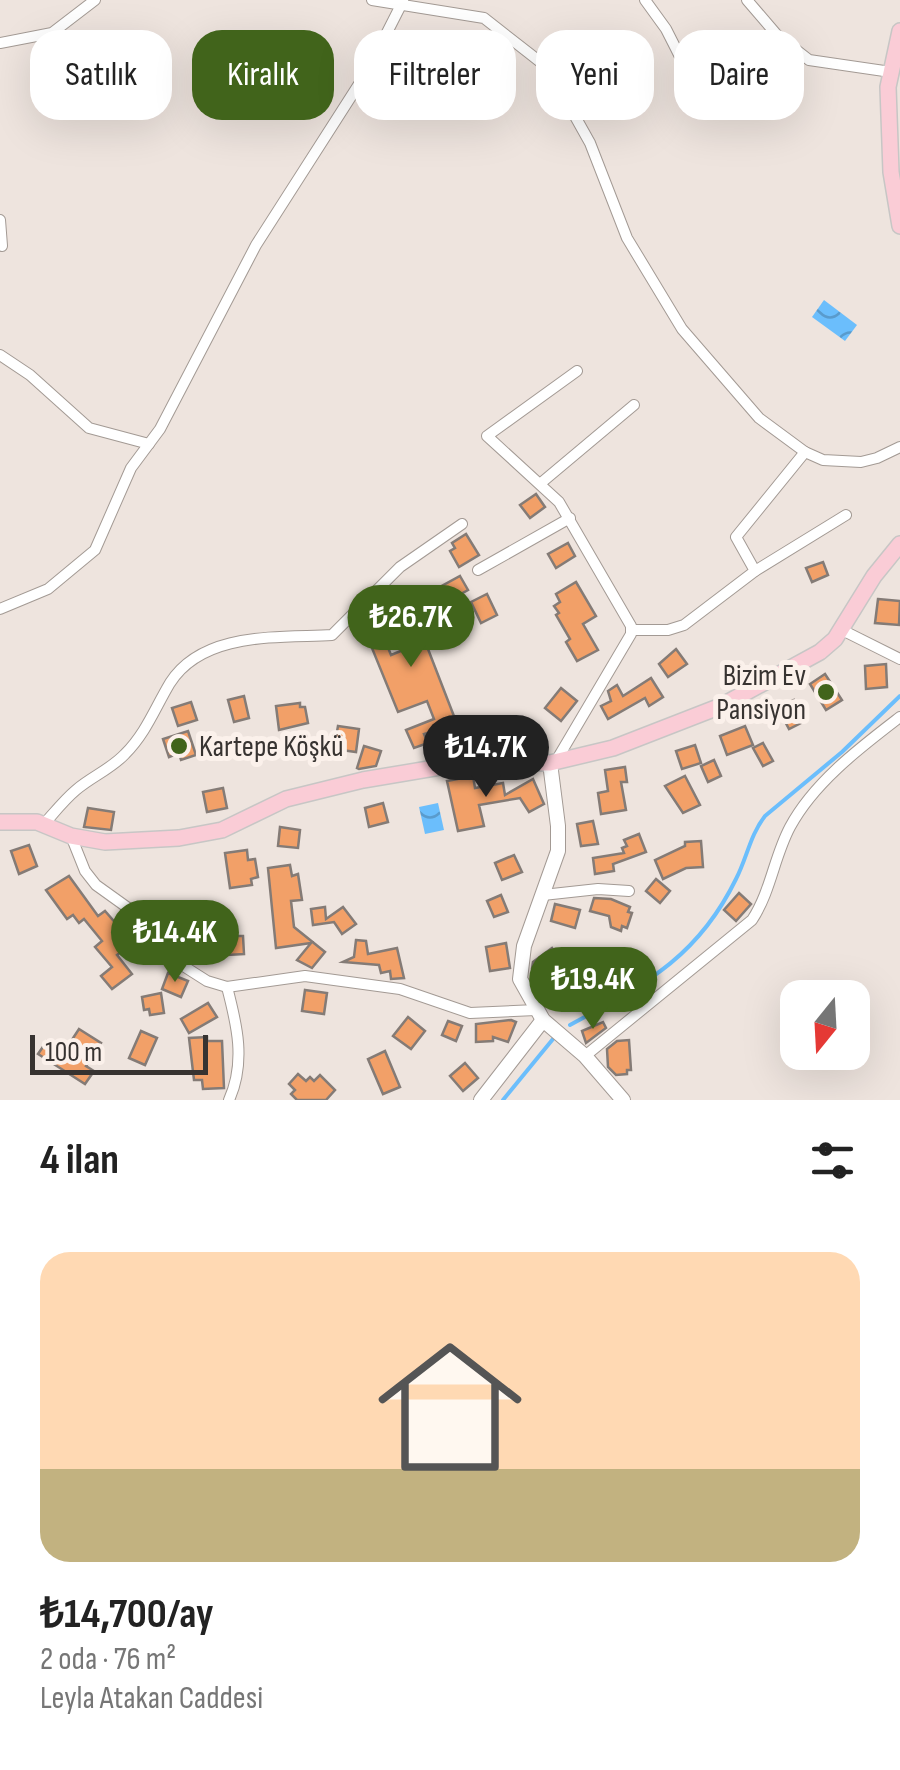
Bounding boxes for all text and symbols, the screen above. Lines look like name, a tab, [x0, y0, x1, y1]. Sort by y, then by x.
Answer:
chip: Satılık	[30, 30, 172, 120]
chip: Kiralık	[192, 30, 334, 120]
chip: Filtreler	[354, 30, 516, 120]
chip: Yeni	[536, 30, 654, 120]
chip: Daire	[674, 30, 804, 120]
pin: ₺26.7K	[330, 585, 492, 670]
text: ₺26.7K	[370, 598, 452, 637]
place label: Bizim Ev Pansiyon	[716, 658, 806, 728]
marker: Bizim Ev Pansiyon	[815, 681, 837, 703]
pin: ₺14.7K	[405, 715, 567, 800]
text: ₺14.7K	[445, 728, 527, 767]
place label: Kartepe Köşkü	[199, 729, 343, 765]
marker: Kartepe Köşkü	[168, 735, 190, 757]
pin: ₺14.4K	[94, 900, 256, 985]
text: ₺14.4K	[133, 913, 217, 952]
pin: ₺19.4K	[512, 947, 674, 1032]
text: ₺19.4K	[551, 960, 635, 999]
north arrow	[780, 980, 870, 1070]
map controls	[780, 980, 870, 1070]
scale bar	[30, 1030, 208, 1074]
text: 100 m	[45, 1036, 102, 1069]
icon: filters	[805, 1133, 860, 1188]
text: 4 ilan	[40, 1135, 119, 1186]
icon: home	[360, 1317, 540, 1497]
text: ₺14,700/ay	[40, 1589, 214, 1640]
text: 2 oda · 76 m²	[40, 1640, 176, 1679]
text: Leyla Atakan Caddesi	[40, 1679, 263, 1718]

